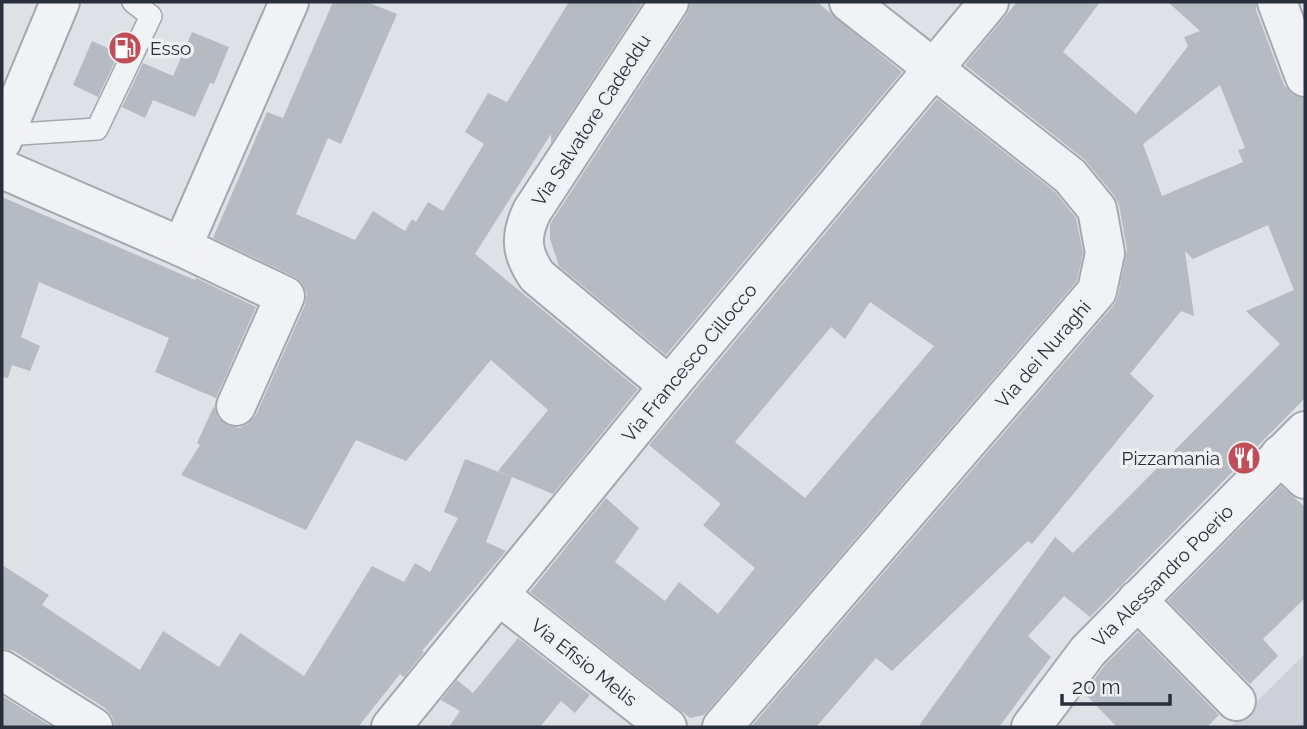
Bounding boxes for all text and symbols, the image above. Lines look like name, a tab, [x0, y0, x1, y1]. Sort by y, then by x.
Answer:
fuel station icon: Esso	[106, 29, 144, 67]
street label: Via Salvatore Cadeddu	[527, 30, 655, 210]
place label: Esso	[150, 37, 191, 59]
street label: Via Francesco Cillocco	[617, 279, 761, 446]
street label: Via dei Nuraghi	[991, 296, 1095, 412]
restaurant icon: Pizzamania	[1225, 439, 1263, 477]
place label: Pizzamania	[1122, 447, 1220, 469]
street label: Via Alessandro Poerio	[1087, 500, 1237, 651]
street label: Via Efisio Melis	[527, 614, 642, 710]
scale bar	[1062, 662, 1170, 706]
text: 20 m	[1072, 674, 1120, 699]

